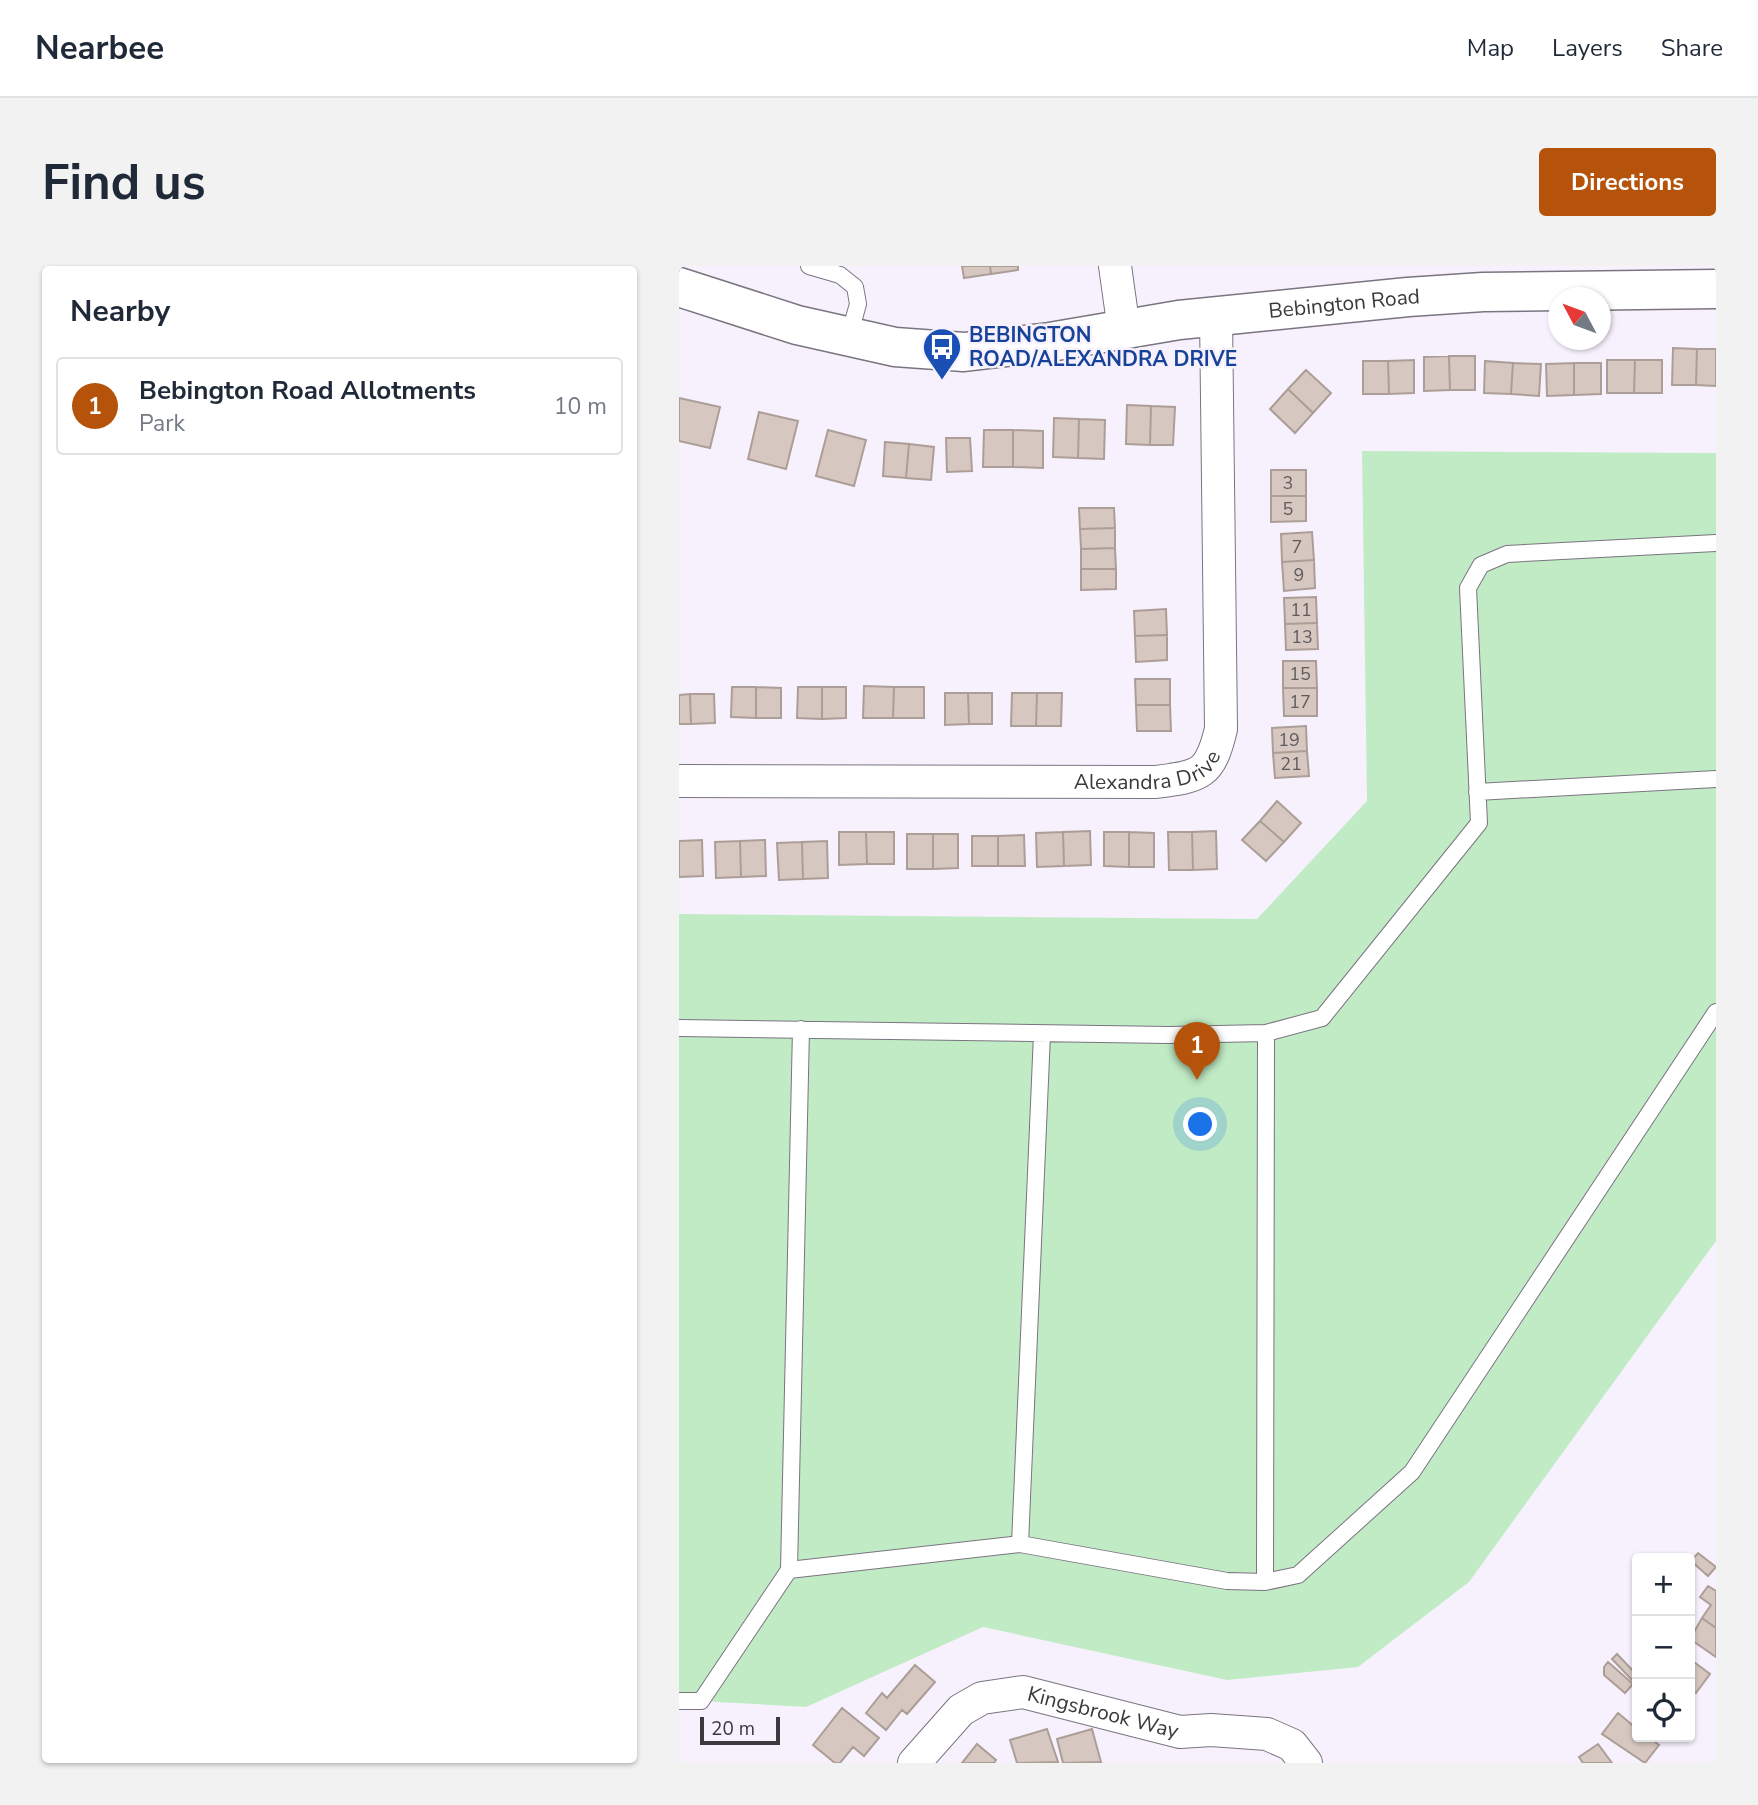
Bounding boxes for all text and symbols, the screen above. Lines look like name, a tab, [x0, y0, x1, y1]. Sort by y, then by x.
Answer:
text: Nearbee	[35, 26, 164, 71]
text: Map	[1467, 32, 1514, 64]
text: Layers	[1552, 32, 1623, 64]
text: Share	[1661, 32, 1723, 64]
button: Directions	[1539, 148, 1716, 216]
text: Find us	[42, 149, 206, 216]
street label: Bebington Road	[1267, 282, 1421, 325]
north arrow	[1548, 287, 1611, 350]
text: Nearby	[70, 291, 170, 332]
place label: BEBINGTON ROAD/ALEXANDRA DRIVE	[969, 321, 1237, 373]
bus stop icon: BEBINGTON ROAD/ALEXANDRA DRIVE	[921, 326, 963, 381]
text: Bebington Road Allotments	[139, 373, 476, 408]
text: 1	[88, 391, 102, 422]
text: 10 m	[554, 391, 607, 422]
text: Park	[139, 408, 185, 439]
house number: 3	[1283, 471, 1293, 495]
house number: 5	[1283, 497, 1293, 521]
house number: 7	[1292, 535, 1302, 559]
house number: 9	[1294, 563, 1304, 587]
house number: 11	[1290, 598, 1312, 622]
house number: 13	[1291, 625, 1313, 649]
house number: 15	[1289, 662, 1311, 686]
house number: 17	[1289, 690, 1311, 714]
house number: 19	[1278, 728, 1300, 752]
street label: Alexandra Drive	[1074, 746, 1227, 796]
house number: 21	[1280, 752, 1302, 776]
pin: 1	[1174, 1022, 1220, 1080]
your location	[1183, 1107, 1217, 1141]
map controls	[1632, 1553, 1695, 1742]
button: +	[1632, 1553, 1695, 1616]
button: −	[1632, 1616, 1695, 1679]
button: locate	[1632, 1679, 1695, 1742]
street label: Kingsbrook Way	[1024, 1680, 1182, 1745]
scale bar	[700, 1714, 781, 1746]
text: 20 m	[711, 1716, 755, 1742]

